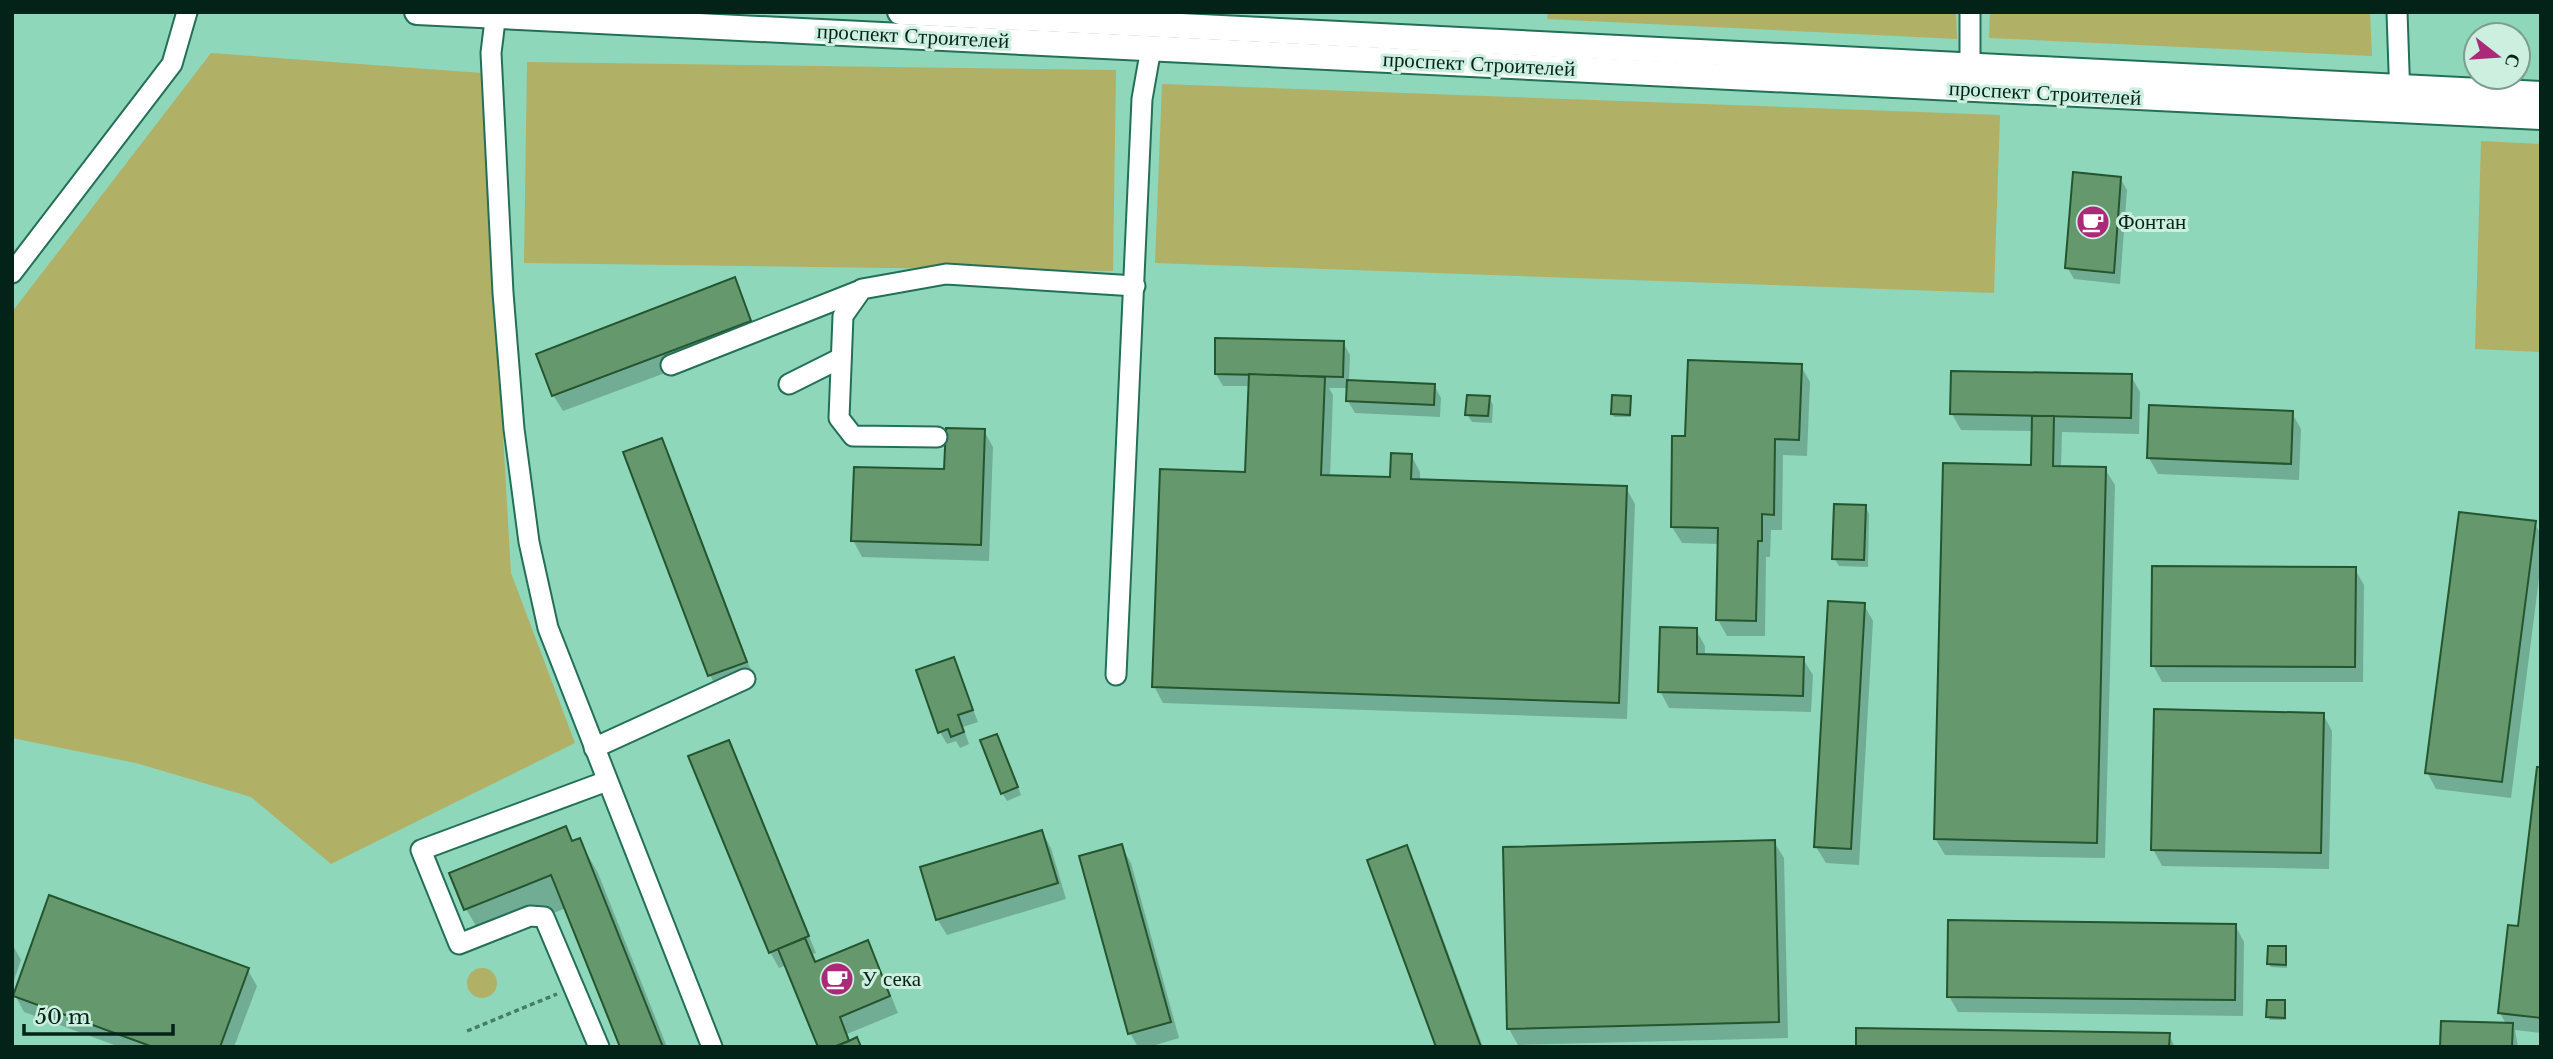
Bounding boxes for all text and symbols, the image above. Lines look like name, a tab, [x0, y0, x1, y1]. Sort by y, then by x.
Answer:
street label: проспект Строителей	[816, 18, 1010, 54]
north arrow	[2462, 21, 2532, 91]
street label: проспект Строителей	[1382, 46, 1576, 82]
text: С	[2500, 51, 2526, 71]
street label: проспект Строителей	[1948, 75, 2142, 111]
cafe icon: Фонтан	[2074, 203, 2112, 241]
place label: Фонтан	[2118, 209, 2186, 235]
cafe icon: У сека	[818, 960, 856, 998]
place label: У сека	[862, 966, 922, 992]
scale bar	[24, 992, 173, 1036]
text: 50 m	[35, 1004, 91, 1030]

